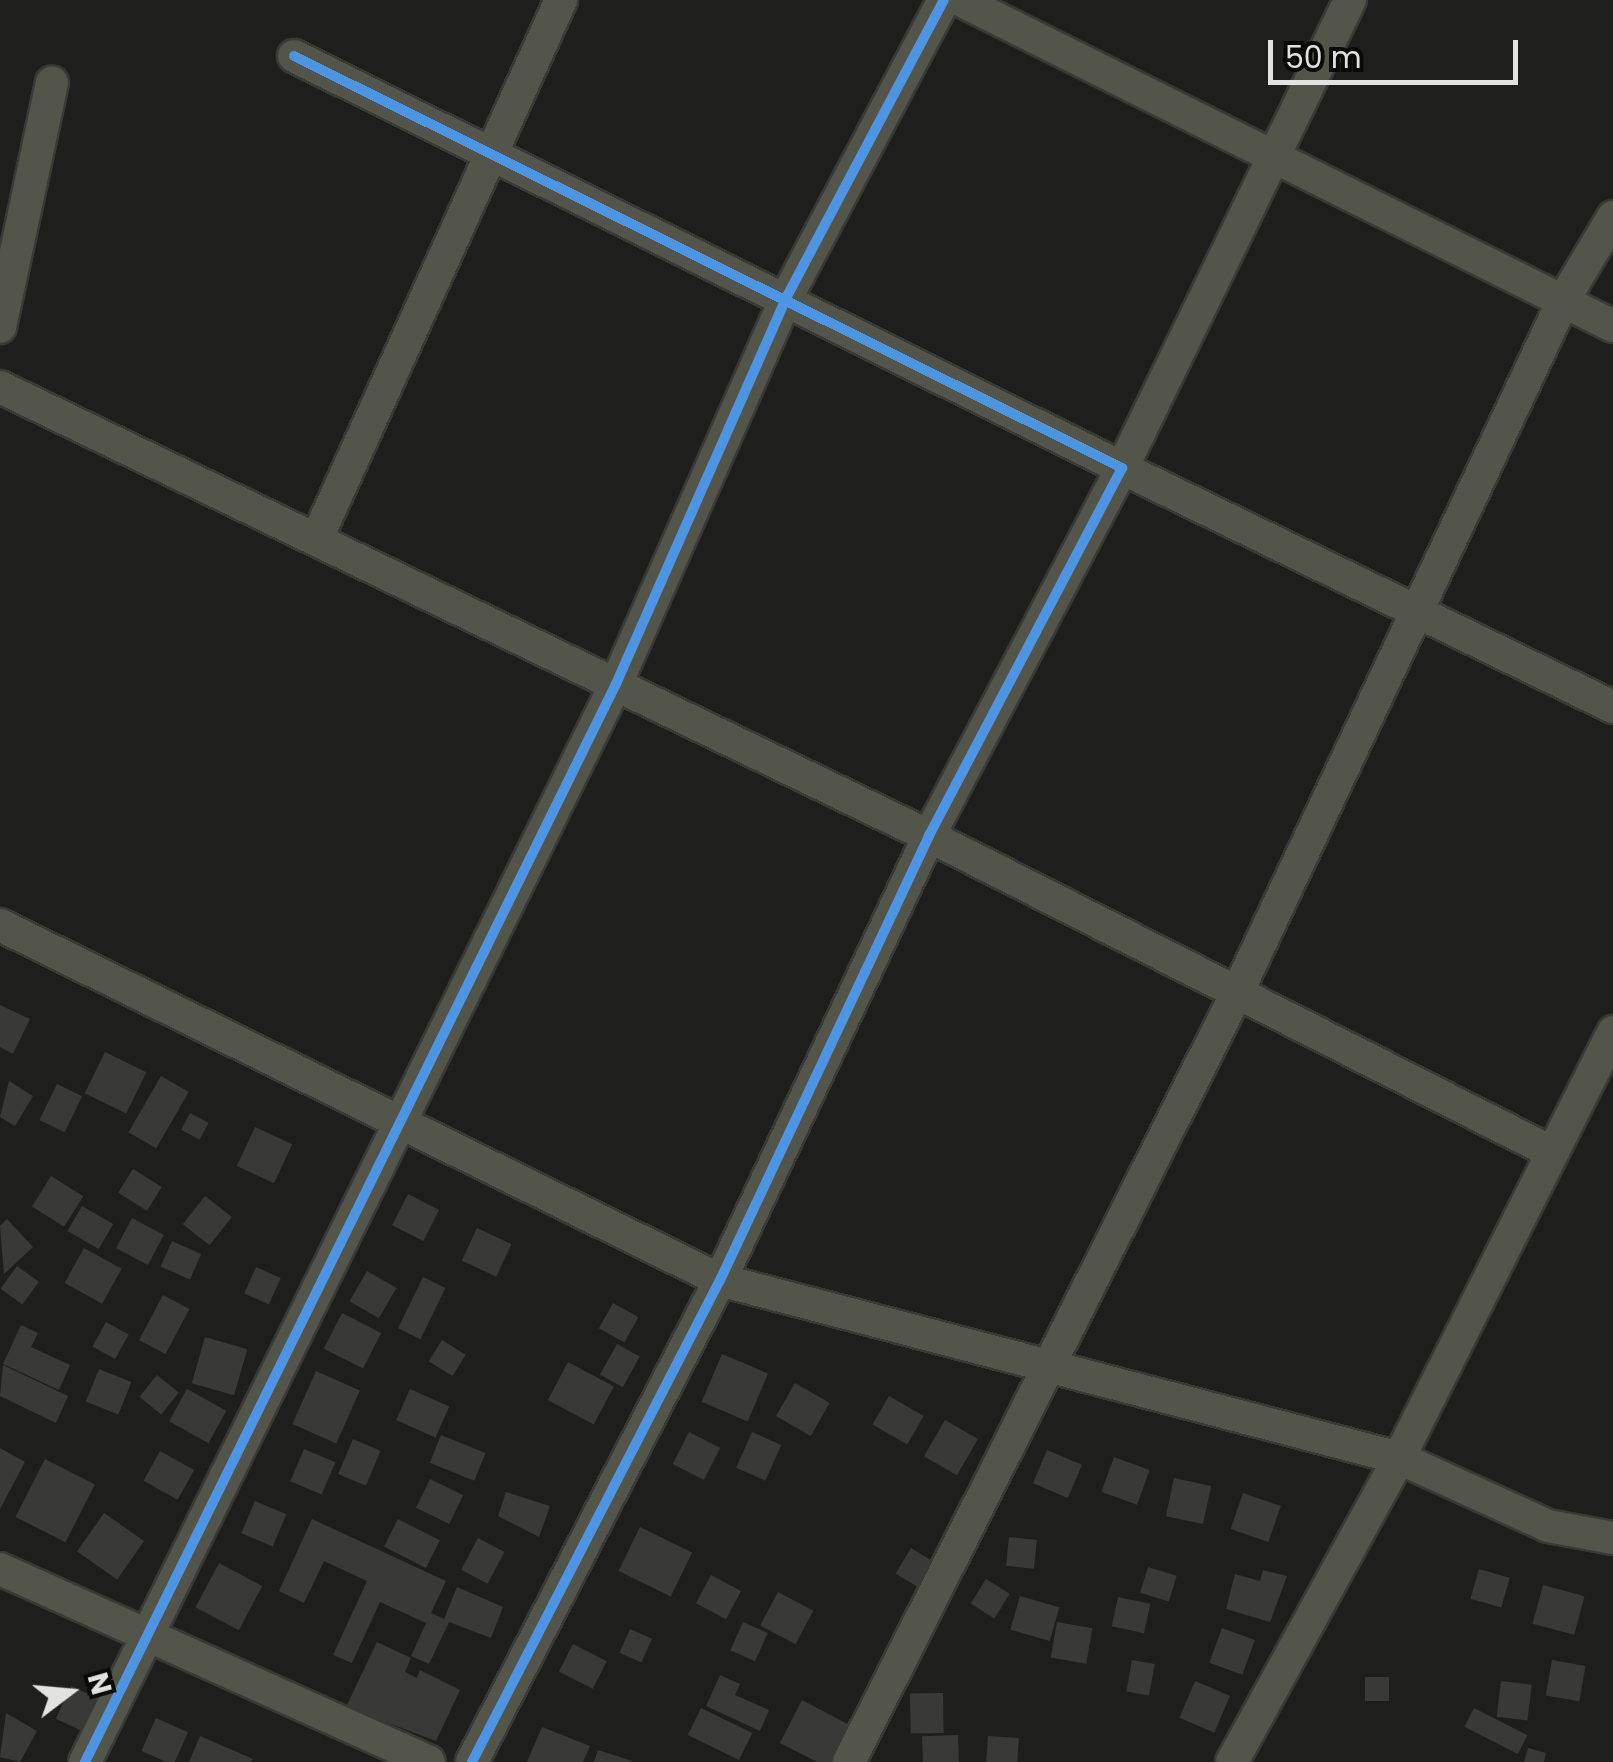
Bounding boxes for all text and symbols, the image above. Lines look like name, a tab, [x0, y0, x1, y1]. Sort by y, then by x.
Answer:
scale bar	[1273, 20, 1523, 82]
text: 50 m	[1285, 36, 1362, 79]
north arrow	[20, 1642, 120, 1742]
text: N	[78, 1668, 121, 1699]

